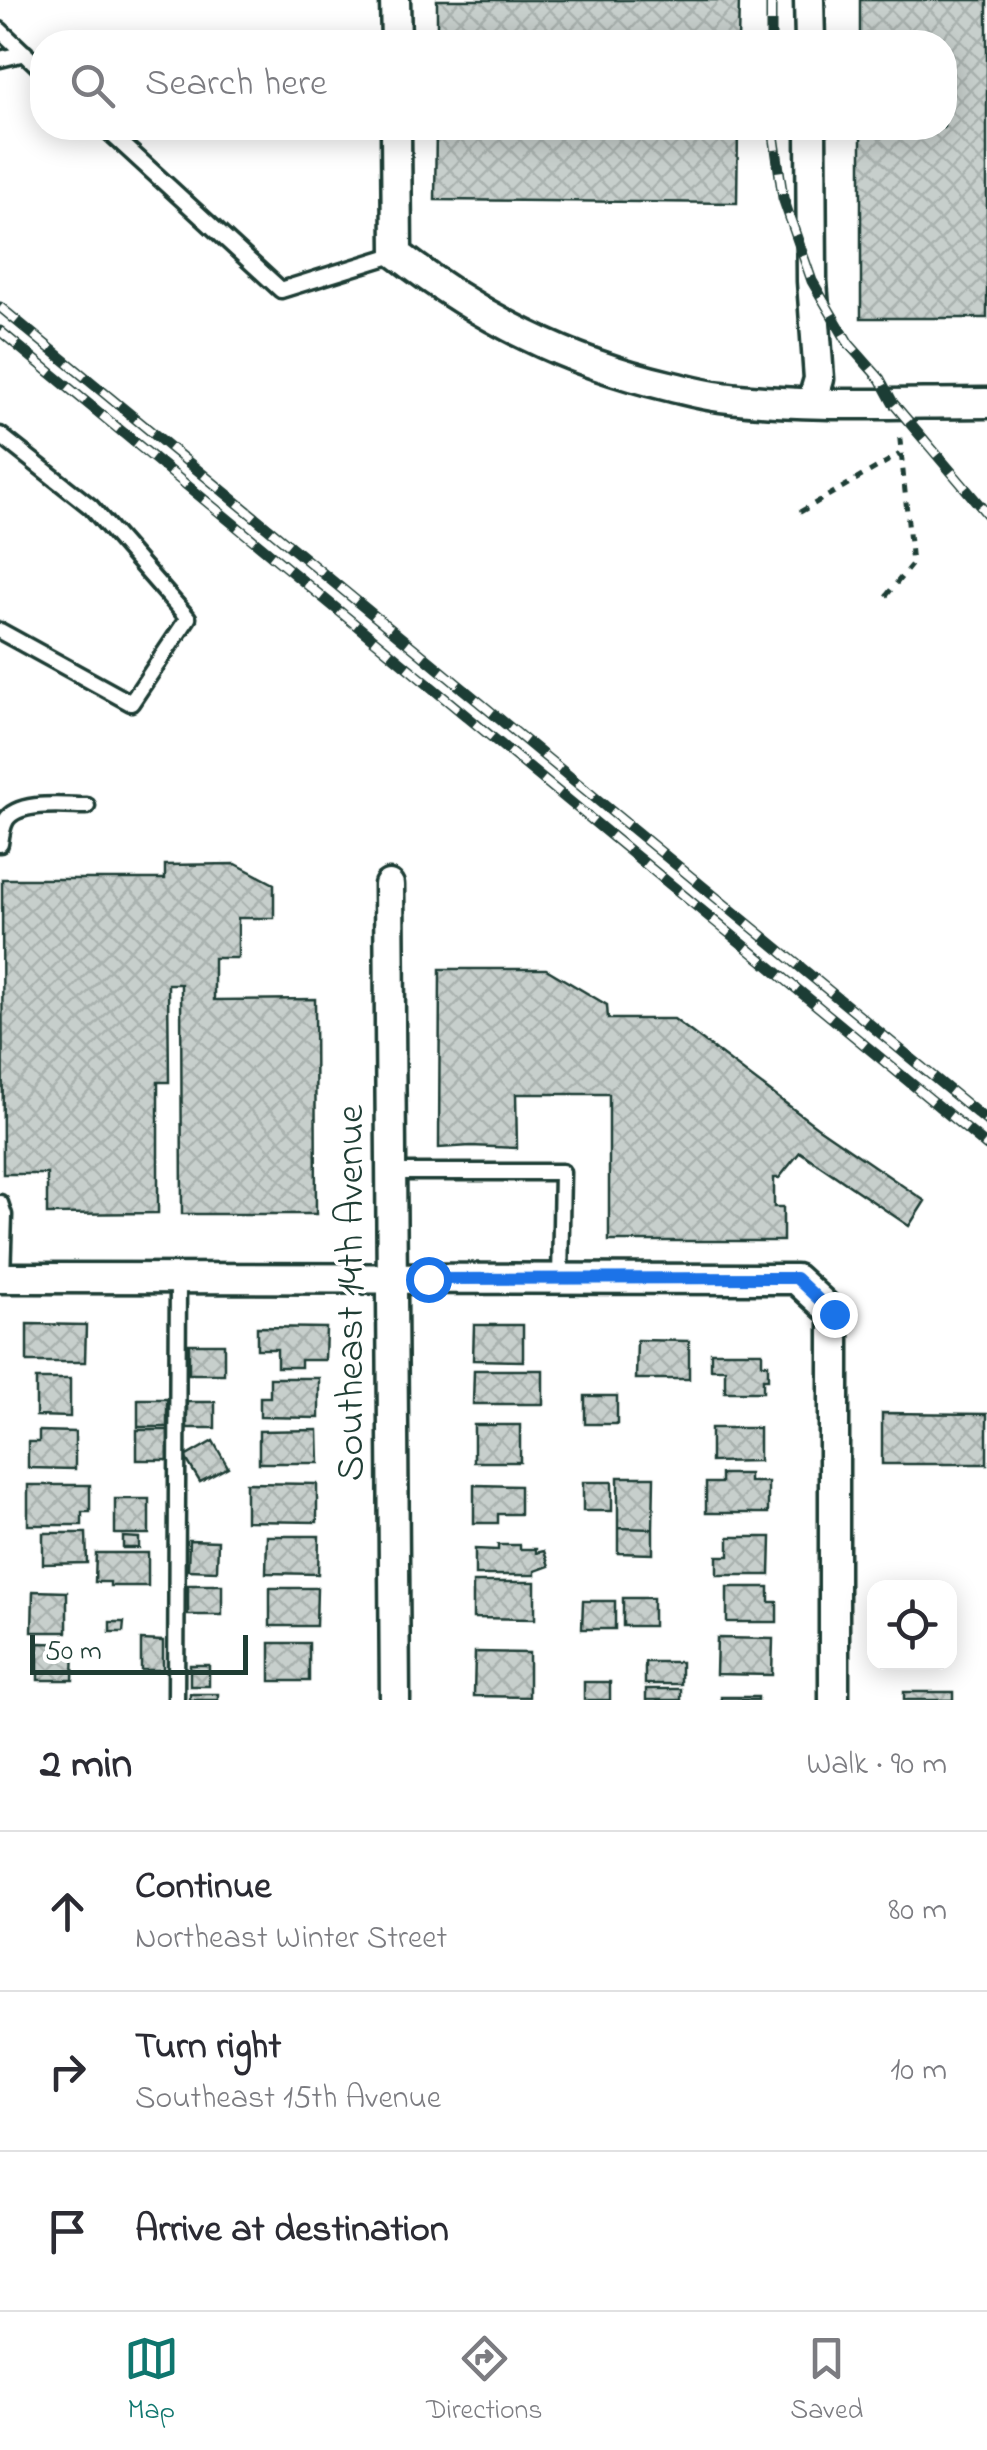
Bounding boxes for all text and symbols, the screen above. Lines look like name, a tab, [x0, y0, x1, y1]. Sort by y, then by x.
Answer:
search box	[30, 30, 957, 140]
text: Search here	[145, 57, 327, 113]
icon: search	[65, 58, 120, 113]
street label: Southeast 14th Avenue	[323, 1105, 382, 1481]
route start	[406, 1257, 452, 1303]
route end	[812, 1292, 858, 1338]
map controls	[867, 1580, 957, 1670]
button: locate	[867, 1580, 957, 1670]
scale bar	[30, 1630, 248, 1674]
text: 50 m	[45, 1632, 102, 1673]
text: 2 min	[40, 1735, 132, 1796]
text: Walk · 90 m	[806, 1742, 947, 1789]
text: Continue	[135, 1860, 271, 1916]
icon: ahead	[40, 1884, 95, 1939]
text: 80 m	[888, 1888, 947, 1935]
text: Northeast Winter Street	[135, 1916, 447, 1963]
text: Turn right	[135, 2020, 281, 2076]
icon: right	[40, 2044, 95, 2099]
text: 10 m	[890, 2048, 947, 2095]
text: Southeast 15th Avenue	[135, 2076, 441, 2123]
text: Arrive at destination	[135, 2203, 449, 2259]
icon: arrive	[40, 2204, 95, 2259]
tab: Map	[124, 2331, 179, 2432]
tab: Directions	[426, 2331, 543, 2432]
tab: Saved	[790, 2331, 863, 2432]

